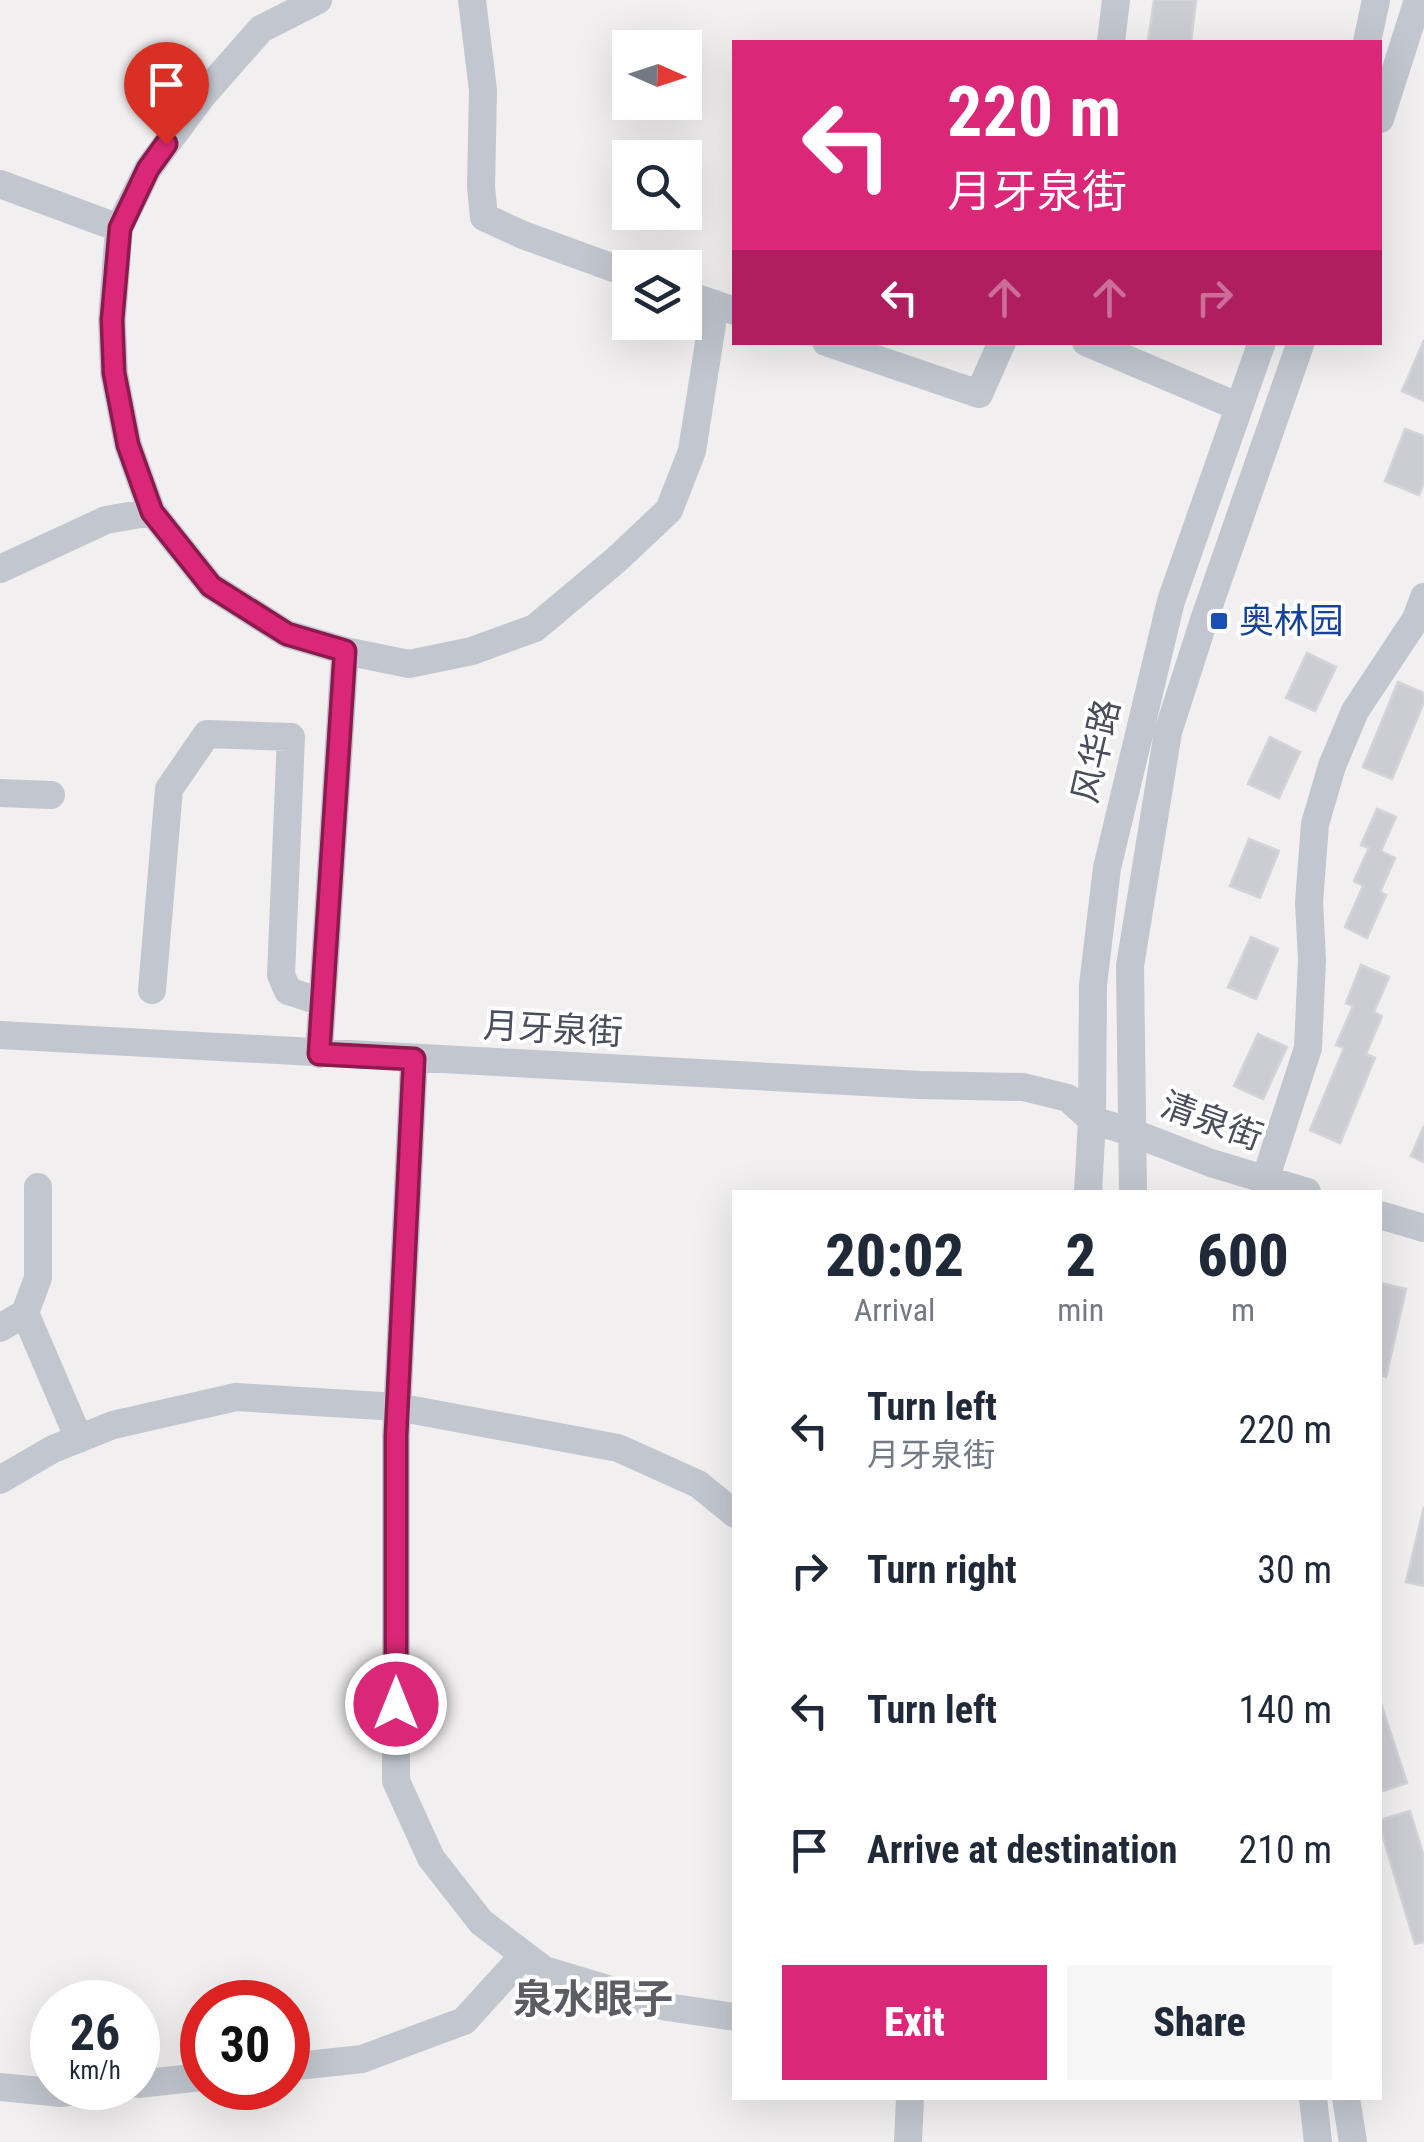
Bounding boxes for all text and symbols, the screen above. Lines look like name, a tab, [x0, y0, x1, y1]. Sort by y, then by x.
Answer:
north arrow	[612, 30, 702, 120]
map controls	[612, 30, 702, 340]
pin	[124, 42, 209, 145]
icon: arrive	[139, 57, 194, 112]
text: 220 m	[947, 71, 1121, 153]
icon: left	[782, 80, 912, 210]
button: search	[612, 140, 702, 230]
text: 月牙泉街	[947, 165, 1127, 218]
button: layers	[612, 250, 702, 340]
icon: left	[872, 270, 927, 325]
icon: ahead	[977, 270, 1032, 325]
icon: ahead	[1082, 270, 1137, 325]
icon: right	[1187, 270, 1242, 325]
place label: 奥林园	[1239, 601, 1344, 642]
marker: 奥林园	[1208, 610, 1230, 632]
street label: 风华路	[1065, 695, 1128, 807]
street label: 月牙泉街	[482, 1005, 624, 1054]
street label: 清泉街	[1155, 1084, 1268, 1159]
text: 20:02	[825, 1220, 964, 1291]
text: 2	[1065, 1220, 1096, 1291]
text: 600	[1197, 1220, 1289, 1291]
text: Arrival	[854, 1291, 935, 1329]
text: min	[1057, 1291, 1104, 1329]
text: m	[1231, 1291, 1255, 1329]
text: Turn left	[867, 1385, 997, 1429]
icon: left	[782, 1403, 837, 1458]
text: 220 m	[1238, 1408, 1332, 1452]
text: 月牙泉街	[867, 1436, 995, 1474]
icon: right	[782, 1543, 837, 1598]
text: Turn right	[867, 1548, 1017, 1592]
text: 30 m	[1257, 1548, 1332, 1592]
position arrow	[344, 1652, 448, 1756]
icon: left	[782, 1683, 837, 1738]
text: Turn left	[867, 1688, 997, 1732]
text: 140 m	[1238, 1688, 1332, 1732]
icon: arrive	[782, 1823, 837, 1878]
text: Arrive at destination	[867, 1828, 1177, 1872]
text: 210 m	[1238, 1828, 1332, 1872]
button: Exit	[782, 1965, 1047, 2080]
button: Share	[1067, 1965, 1332, 2080]
district label: 泉水眼子	[513, 1976, 673, 2023]
speed limit sign: 30	[180, 1980, 310, 2110]
text: 26	[70, 2004, 120, 2062]
text: km/h	[69, 2056, 121, 2085]

